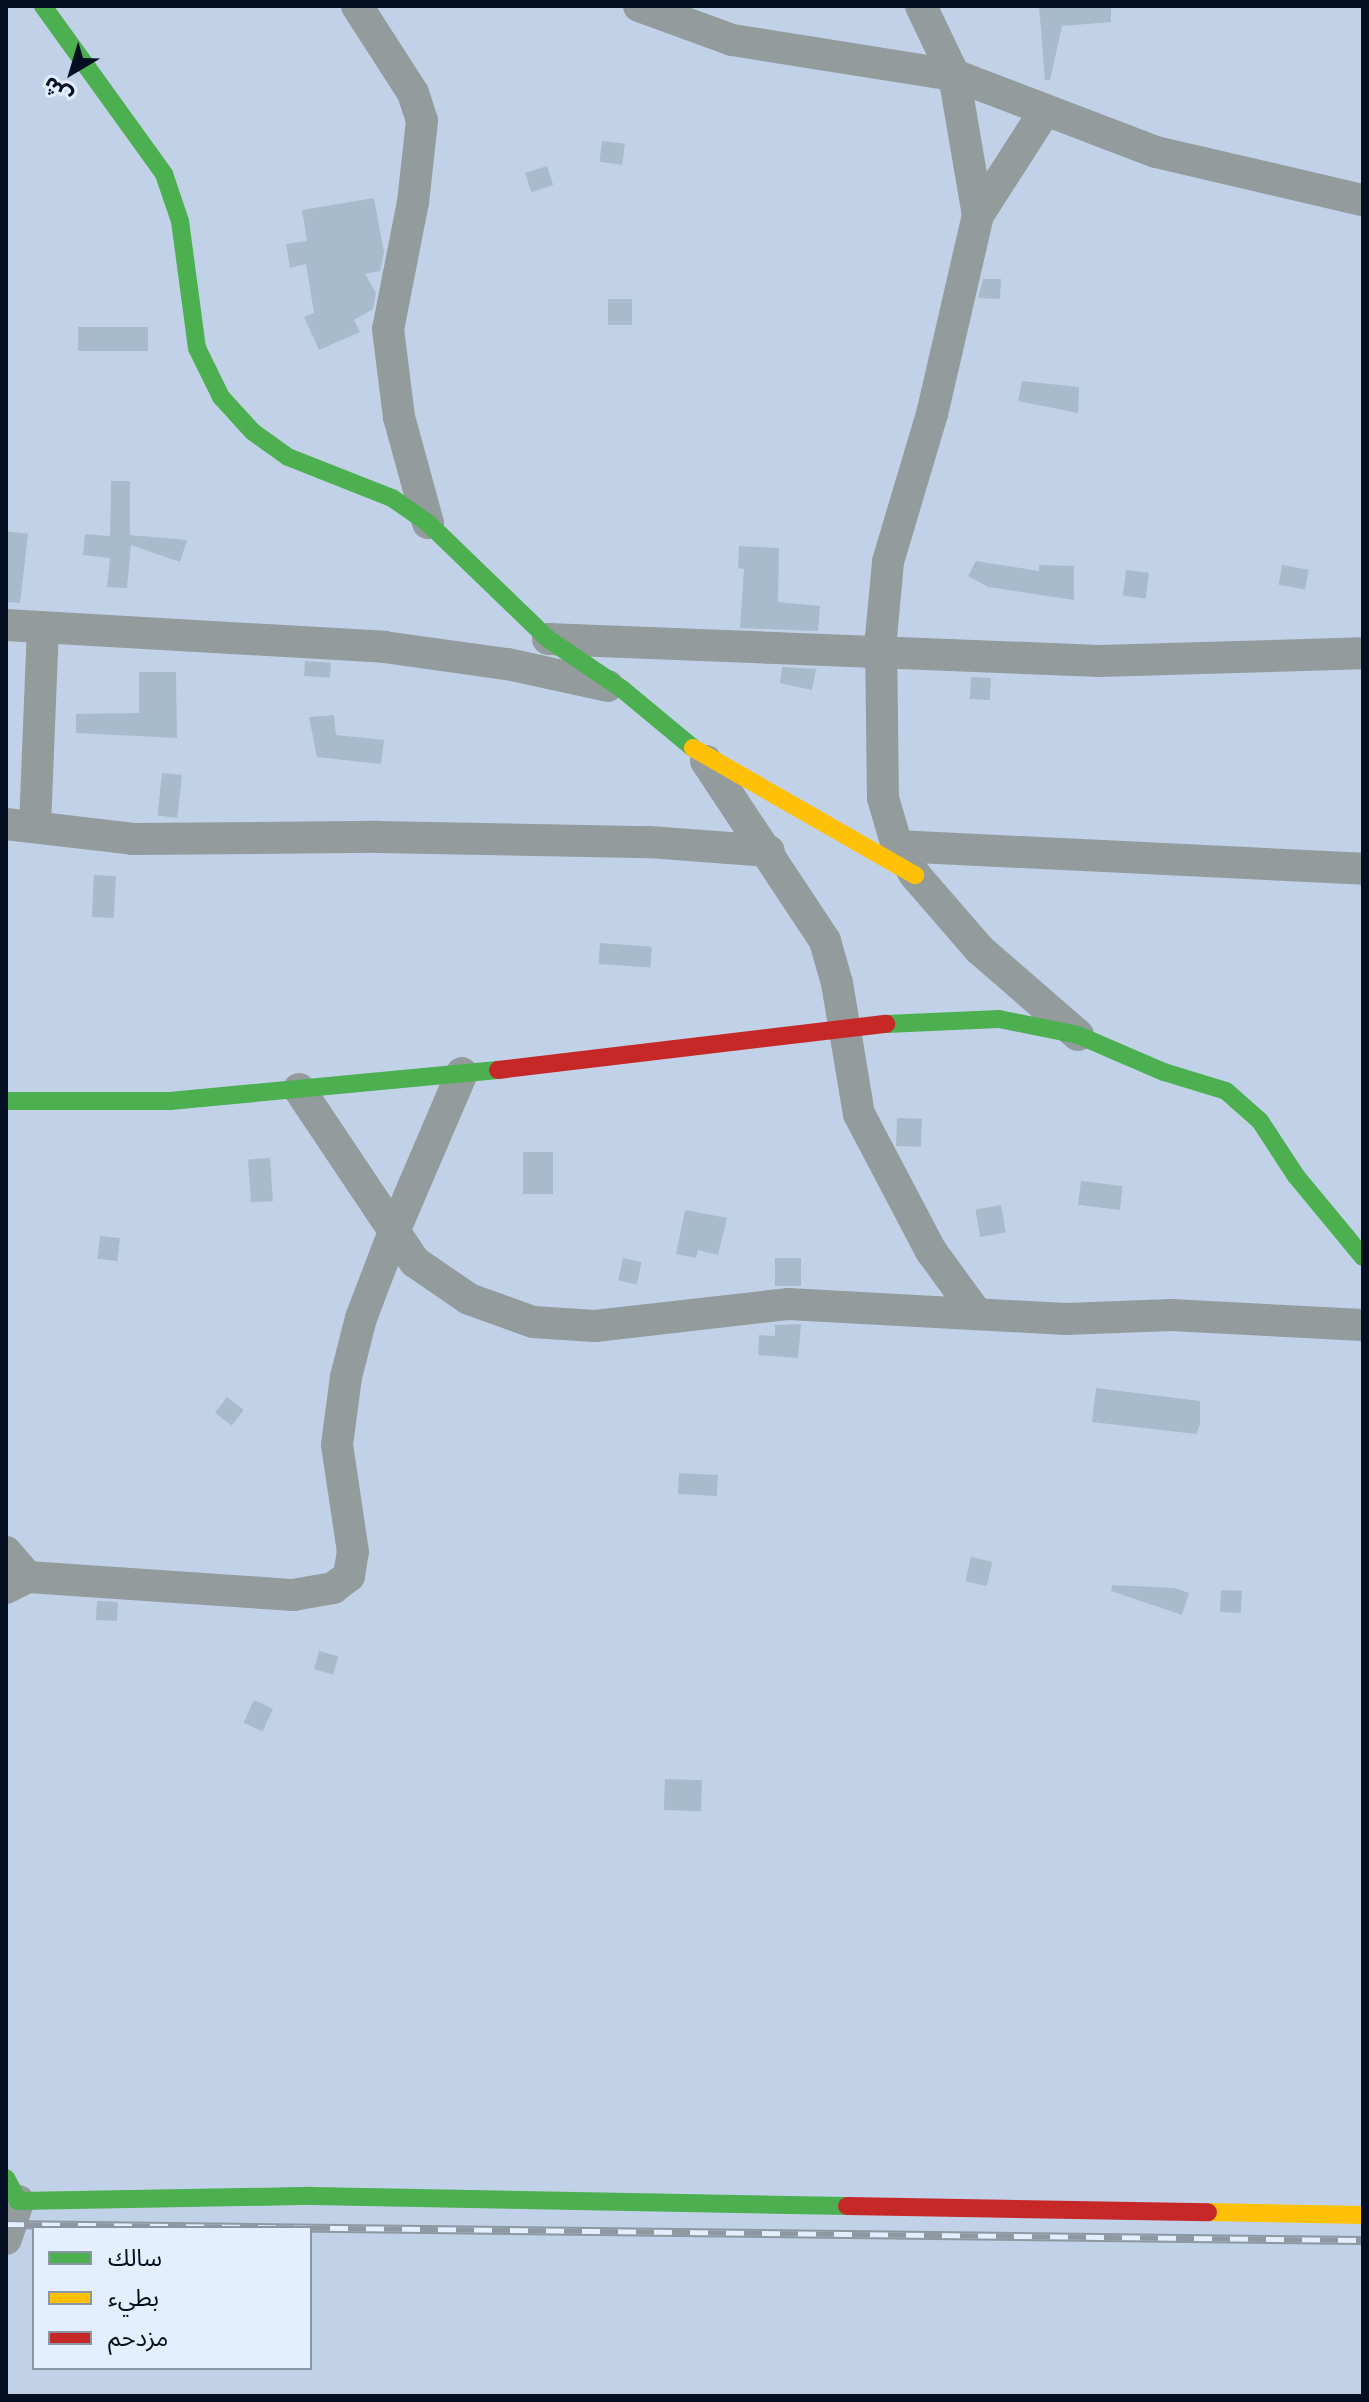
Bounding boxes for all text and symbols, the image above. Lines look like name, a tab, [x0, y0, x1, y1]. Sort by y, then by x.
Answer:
north arrow	[32, 32, 112, 112]
text: ش	[36, 70, 78, 112]
legend	[32, 2226, 312, 2370]
text: سالك	[108, 2241, 162, 2273]
text: بطيء	[108, 2281, 159, 2313]
text: مزدحم	[108, 2321, 168, 2353]

